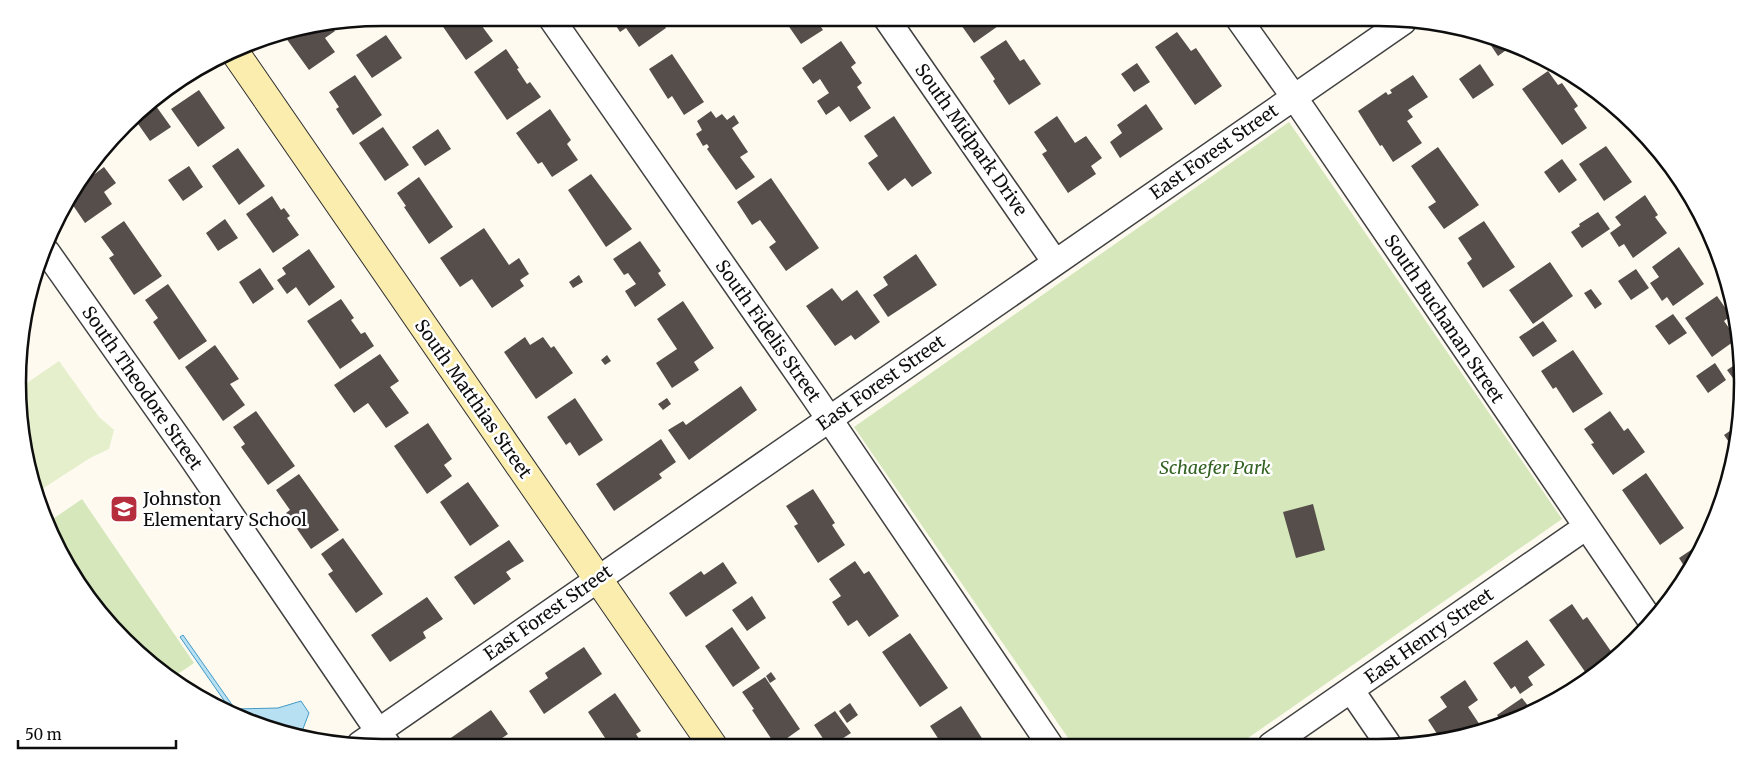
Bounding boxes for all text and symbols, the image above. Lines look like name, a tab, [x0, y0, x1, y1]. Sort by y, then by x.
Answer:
street label: South Midpark Drive	[910, 59, 1033, 220]
street label: East Forest Street	[1145, 99, 1282, 204]
street label: South Buchanan Street	[1379, 230, 1509, 407]
street label: South Fidelis Street	[711, 255, 826, 406]
street label: South Theodore Street	[77, 301, 208, 474]
street label: South Matthias Street	[410, 315, 537, 483]
street label: East Forest Street	[812, 330, 949, 435]
park label: Schaefer Park	[1159, 456, 1271, 479]
place label: Johnston Elementary School	[142, 487, 307, 531]
school or university icon: Johnston Elementary School	[109, 494, 139, 524]
street label: East Forest Street	[479, 560, 616, 665]
street label: East Henry Street	[1360, 583, 1498, 689]
scale bar	[18, 718, 175, 750]
text: 50 m	[25, 725, 62, 744]

